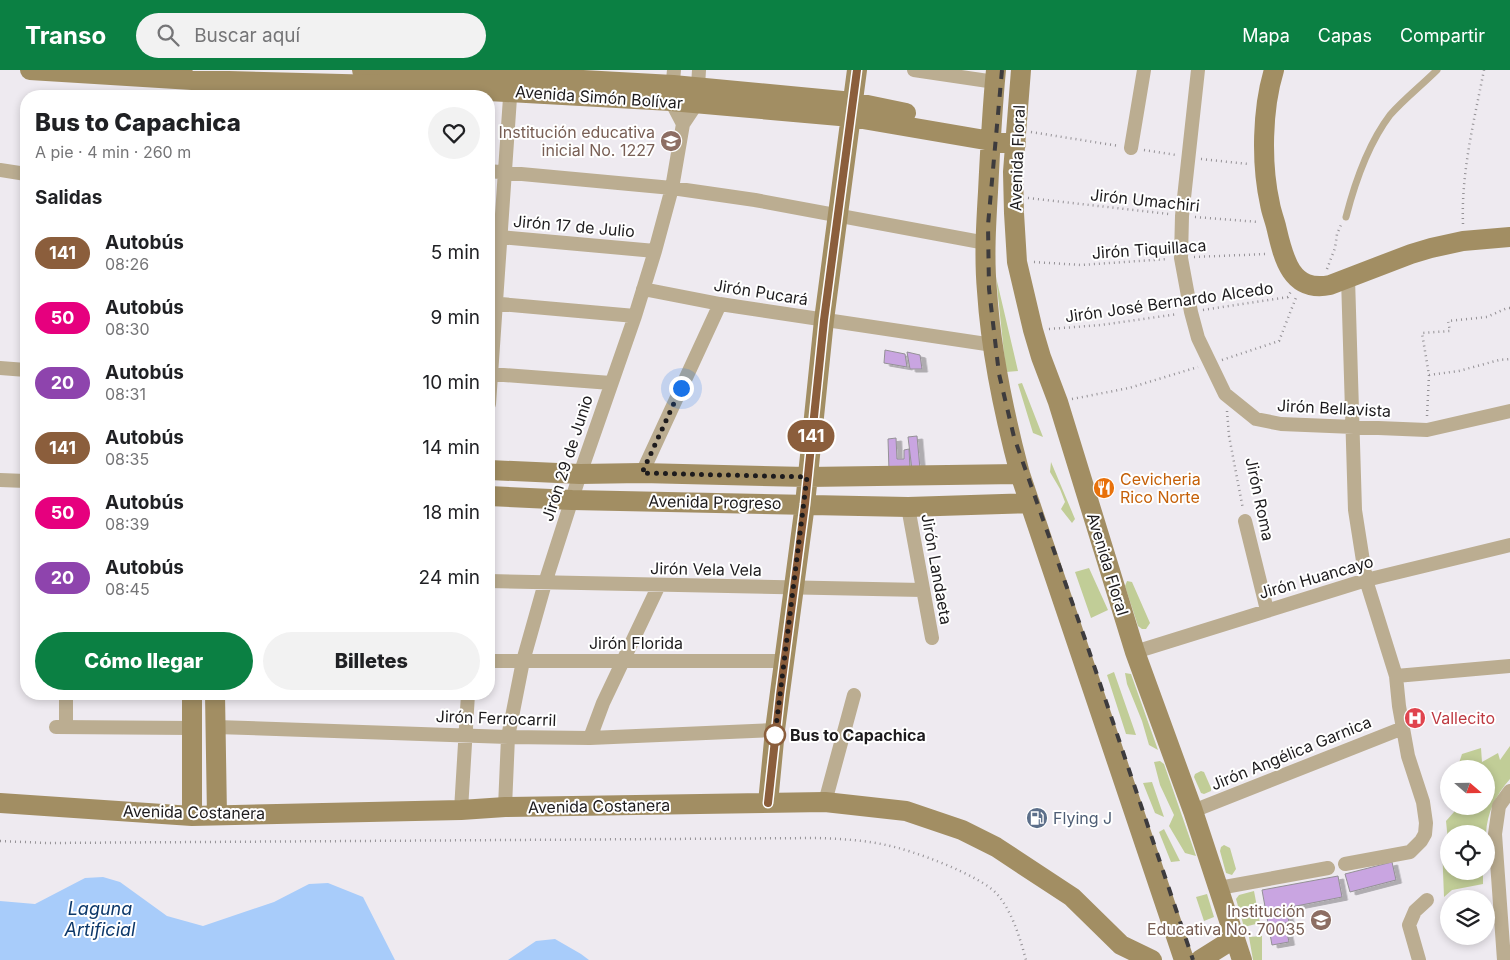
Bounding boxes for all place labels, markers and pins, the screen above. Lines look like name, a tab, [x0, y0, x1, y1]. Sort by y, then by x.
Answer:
place label: Institución educativa inicial No. 1227	[499, 122, 655, 160]
school or university icon: Institución educativa inicial No. 1227	[659, 129, 683, 153]
place label: Cevicheria Rico Norte	[1120, 469, 1201, 507]
restaurant icon: Cevicheria Rico Norte	[1092, 476, 1116, 500]
hospital icon: Vallecito	[1403, 706, 1427, 730]
place label: Vallecito	[1431, 708, 1495, 728]
marker: Bus to Capachica	[764, 724, 786, 746]
place label: Bus to Capachica	[790, 725, 926, 745]
fuel station icon: Flying J	[1025, 806, 1049, 830]
place label: Flying J	[1053, 808, 1112, 828]
place label: Institución Educativa No. 70035	[1147, 901, 1305, 939]
school or university icon: Institución Educativa No. 70035	[1309, 908, 1333, 932]

